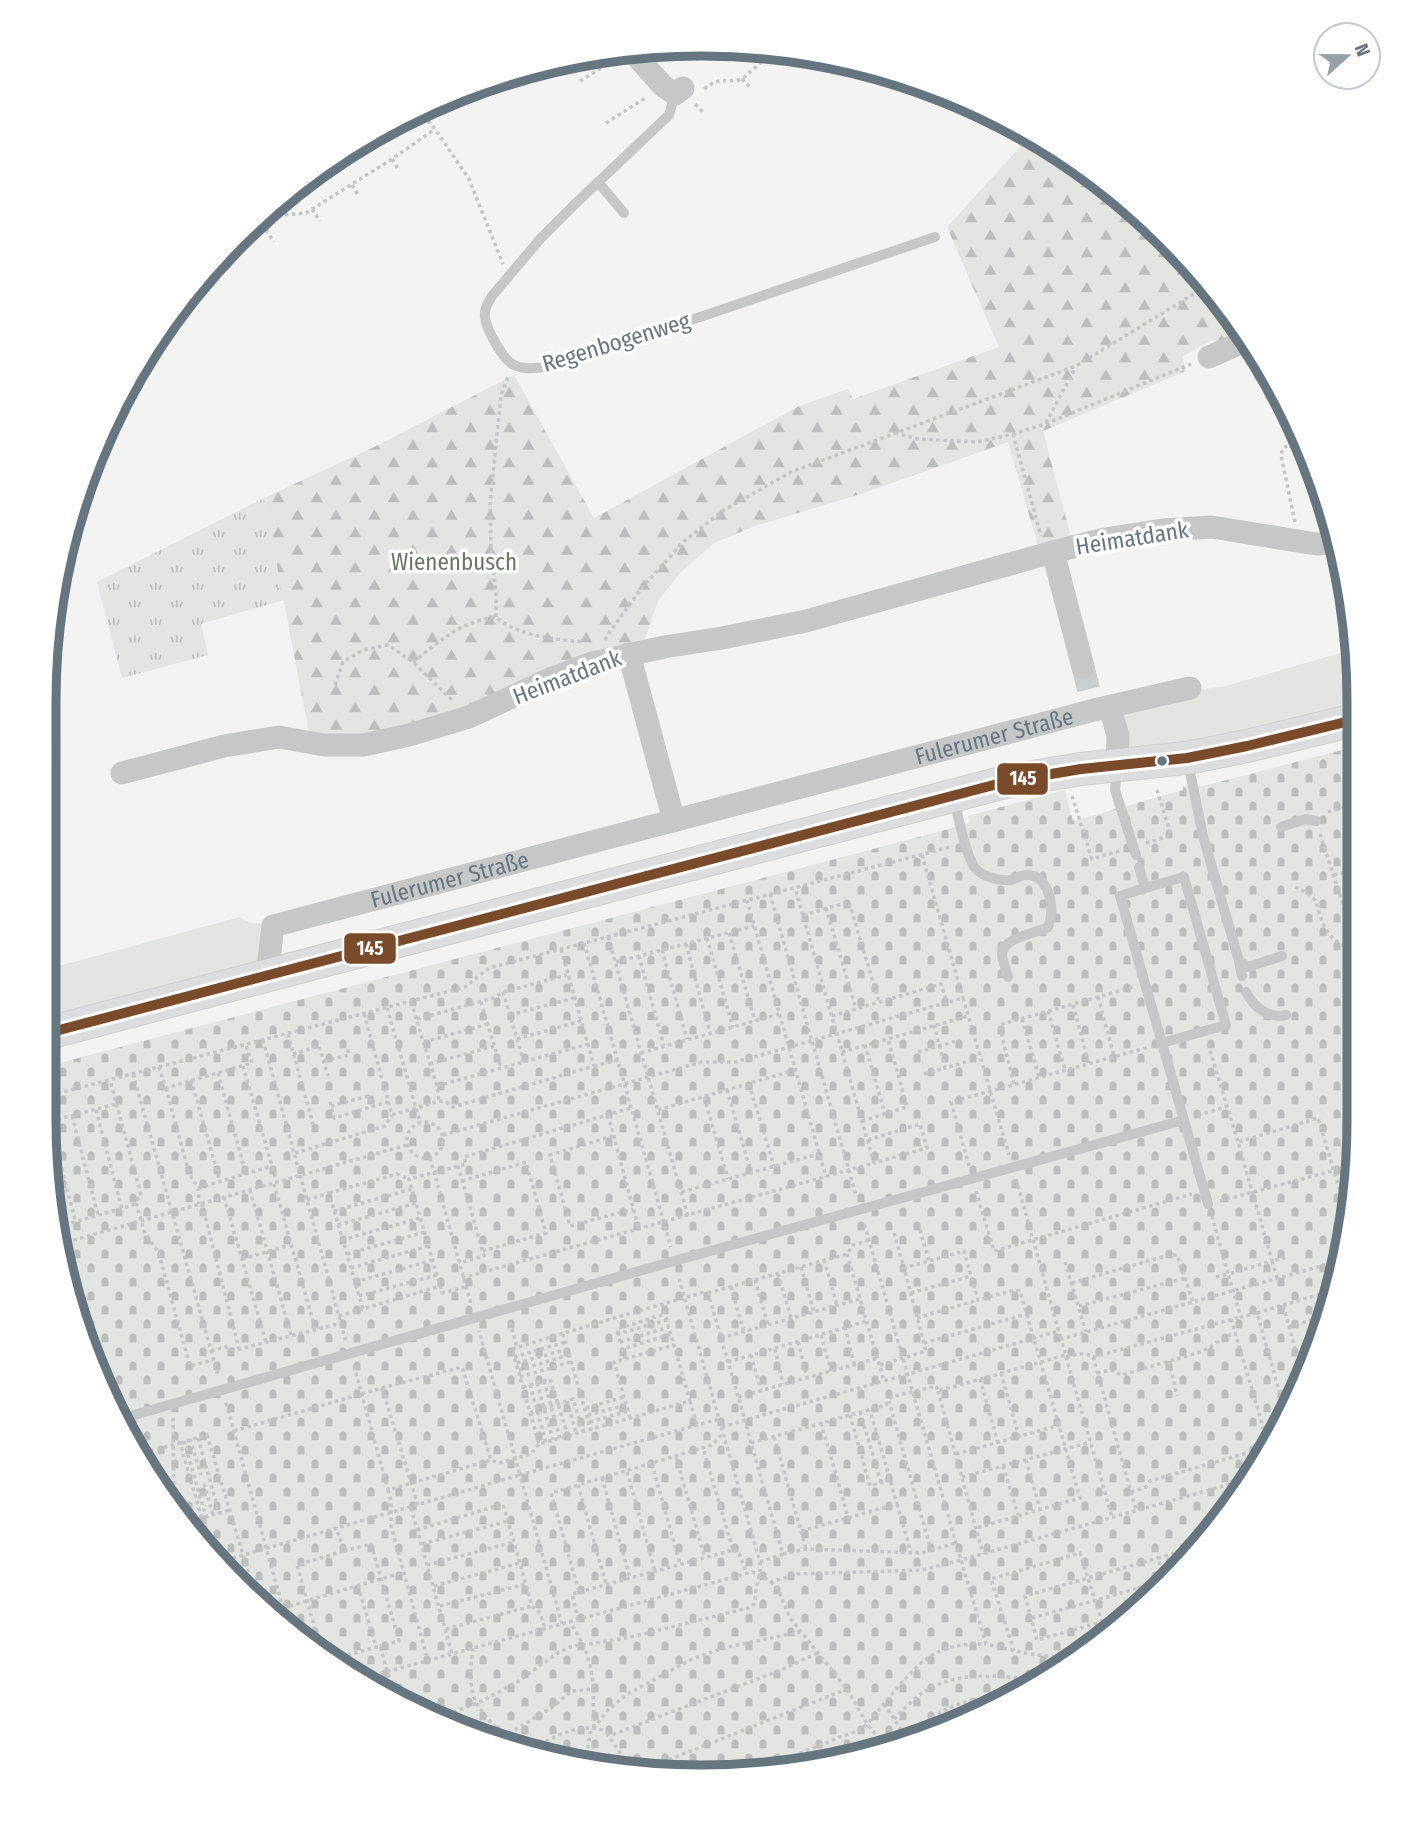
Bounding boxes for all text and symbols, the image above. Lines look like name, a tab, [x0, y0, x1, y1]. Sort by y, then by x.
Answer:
north arrow	[1312, 21, 1382, 91]
text: N	[1350, 41, 1375, 60]
street label: Regenbogenweg	[539, 306, 693, 378]
street label: Heimatdank	[1074, 515, 1191, 561]
park label: Wienenbusch	[391, 548, 517, 576]
street label: Heimatdank	[509, 643, 625, 710]
street label: Fulerumer Straße	[912, 702, 1076, 770]
unlabelled marker	[1155, 754, 1169, 768]
line badge: 145	[996, 762, 1049, 796]
text: 145	[1010, 767, 1036, 790]
street label: Fulerumer Straße	[368, 845, 532, 914]
line badge: 145	[343, 932, 397, 965]
text: 145	[357, 937, 383, 960]

